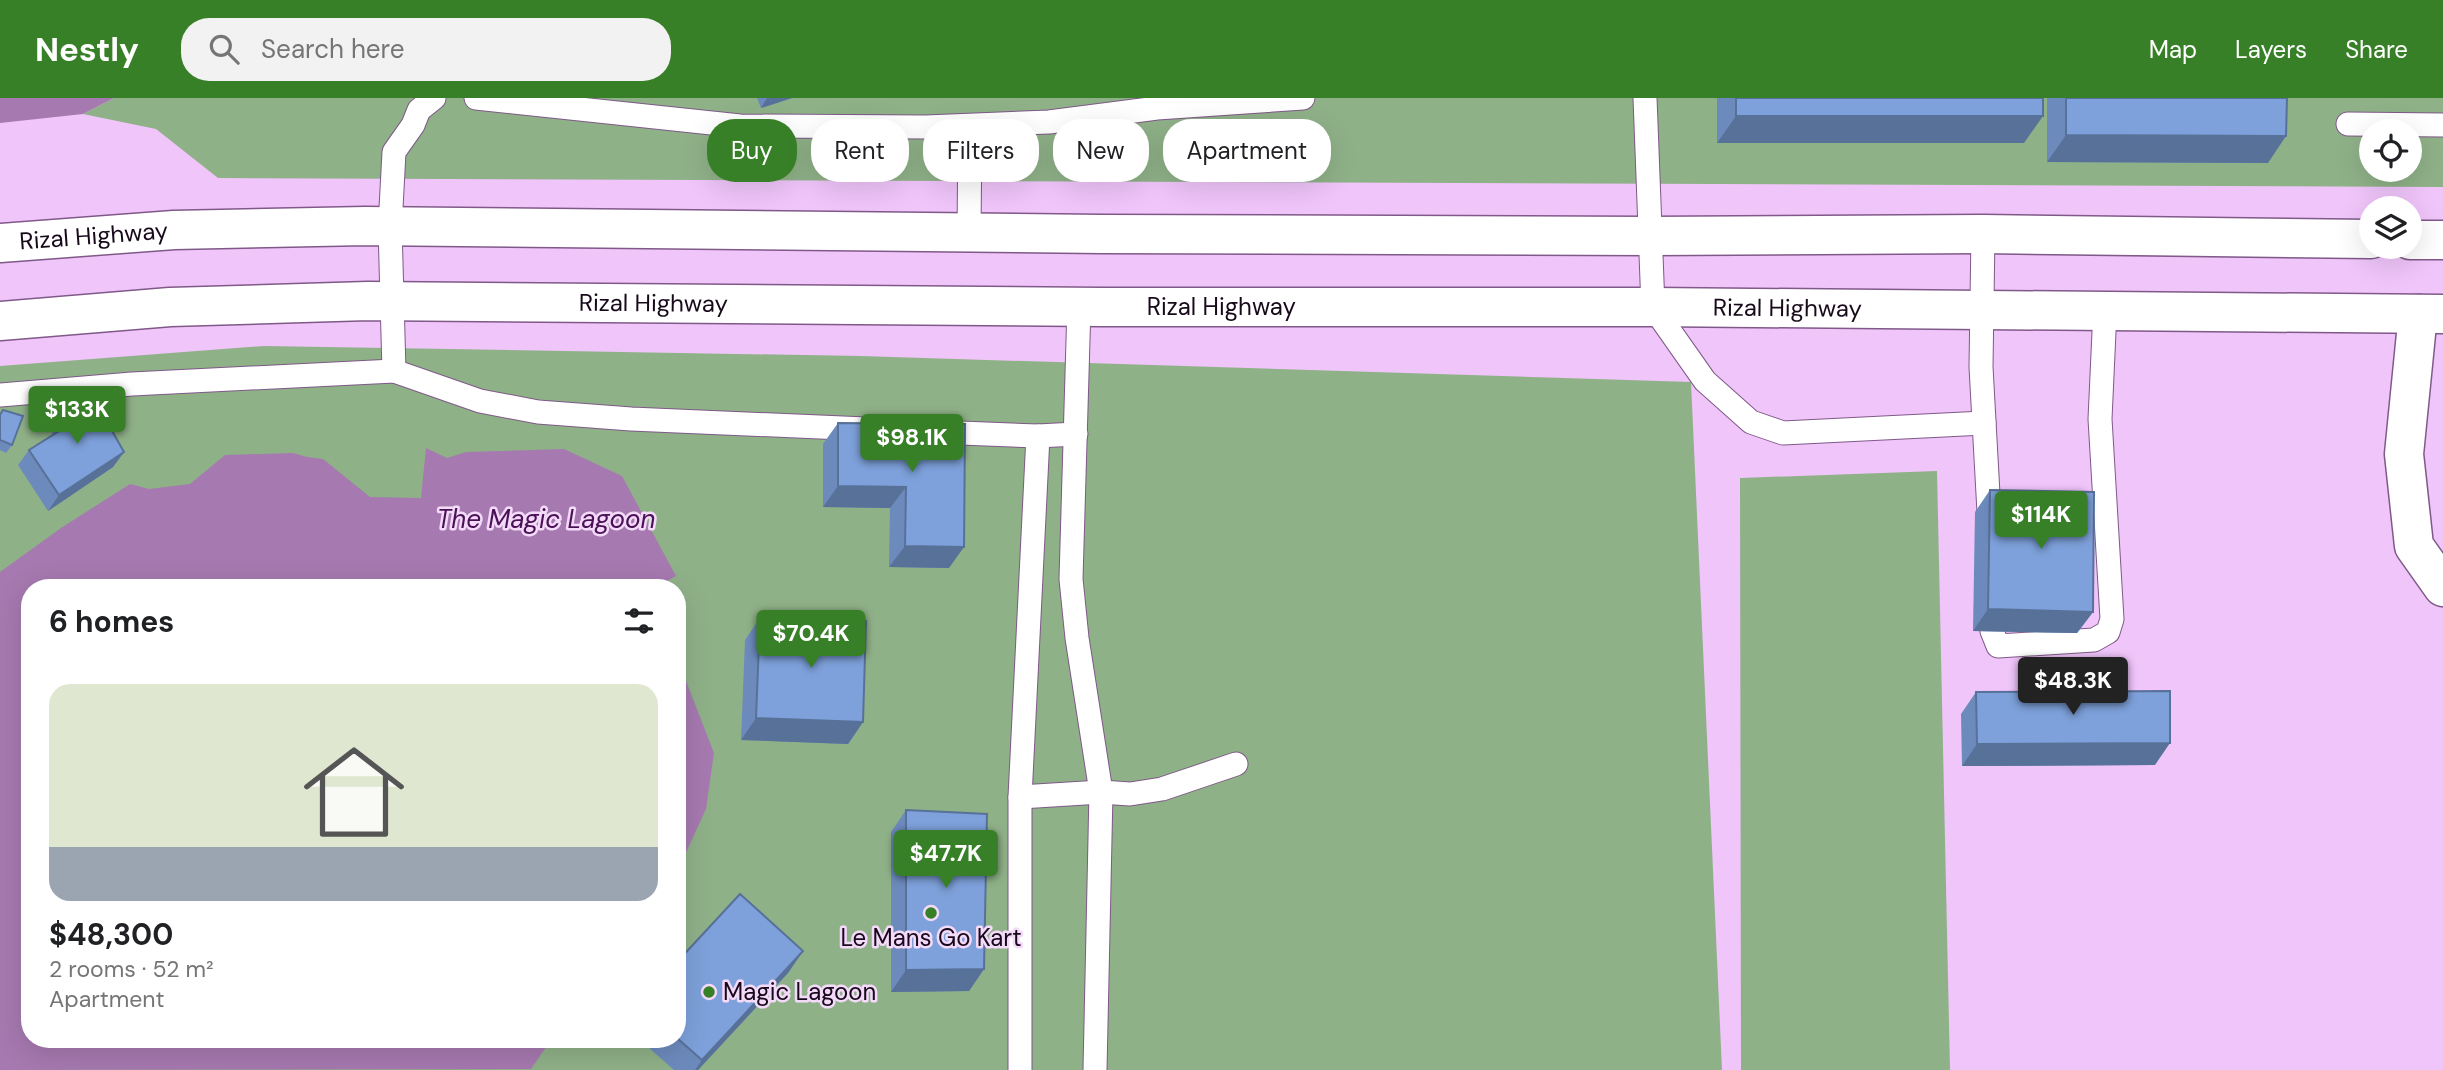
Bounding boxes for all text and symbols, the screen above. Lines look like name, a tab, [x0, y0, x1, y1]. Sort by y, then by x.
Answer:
search box	[181, 18, 671, 81]
text: Nestly	[35, 28, 139, 71]
icon: search	[205, 30, 243, 68]
text: Search here	[261, 32, 405, 66]
text: Map	[2149, 34, 2197, 65]
text: Layers	[2235, 34, 2307, 65]
text: Share	[2345, 34, 2408, 65]
chip: Buy	[707, 119, 797, 182]
chip: Rent	[811, 119, 909, 182]
chip: Filters	[923, 119, 1039, 182]
chip: New	[1053, 119, 1149, 182]
chip: Apartment	[1163, 119, 1331, 182]
map controls	[2359, 119, 2422, 259]
button: locate	[2359, 119, 2422, 182]
button: layers	[2359, 196, 2422, 259]
street label: Rizal Highway	[18, 214, 169, 257]
street label: Rizal Highway	[579, 287, 728, 319]
street label: Rizal Highway	[1147, 291, 1296, 322]
street label: Rizal Highway	[1713, 292, 1862, 324]
pin: $133K	[28, 386, 126, 446]
text: $133K	[44, 394, 110, 424]
pin: $98.1K	[855, 414, 969, 474]
text: $98.1K	[876, 422, 948, 452]
pin: $114K	[1992, 491, 2090, 551]
text: $114K	[2011, 499, 2071, 529]
water label: The Magic Lagoon	[437, 502, 655, 536]
text: 6 homes	[49, 602, 174, 641]
icon: filters	[620, 602, 658, 640]
pin: $70.4K	[754, 610, 868, 670]
text: $70.4K	[772, 618, 850, 648]
pin: $48.3K	[2016, 658, 2130, 717]
text: $48.3K	[2034, 665, 2112, 695]
icon: home	[291, 729, 417, 855]
pin: $47.7K	[889, 830, 1003, 890]
text: $47.7K	[910, 838, 982, 868]
marker: Le Mans Go Kart	[923, 905, 939, 921]
text: $48,300	[49, 915, 173, 954]
place label: Le Mans Go Kart	[840, 922, 1022, 953]
text: 2 rooms · 52 m²	[49, 954, 214, 984]
place label: Magic Lagoon	[723, 976, 876, 1007]
text: Apartment	[49, 984, 164, 1014]
marker: Magic Lagoon	[701, 984, 717, 1000]

